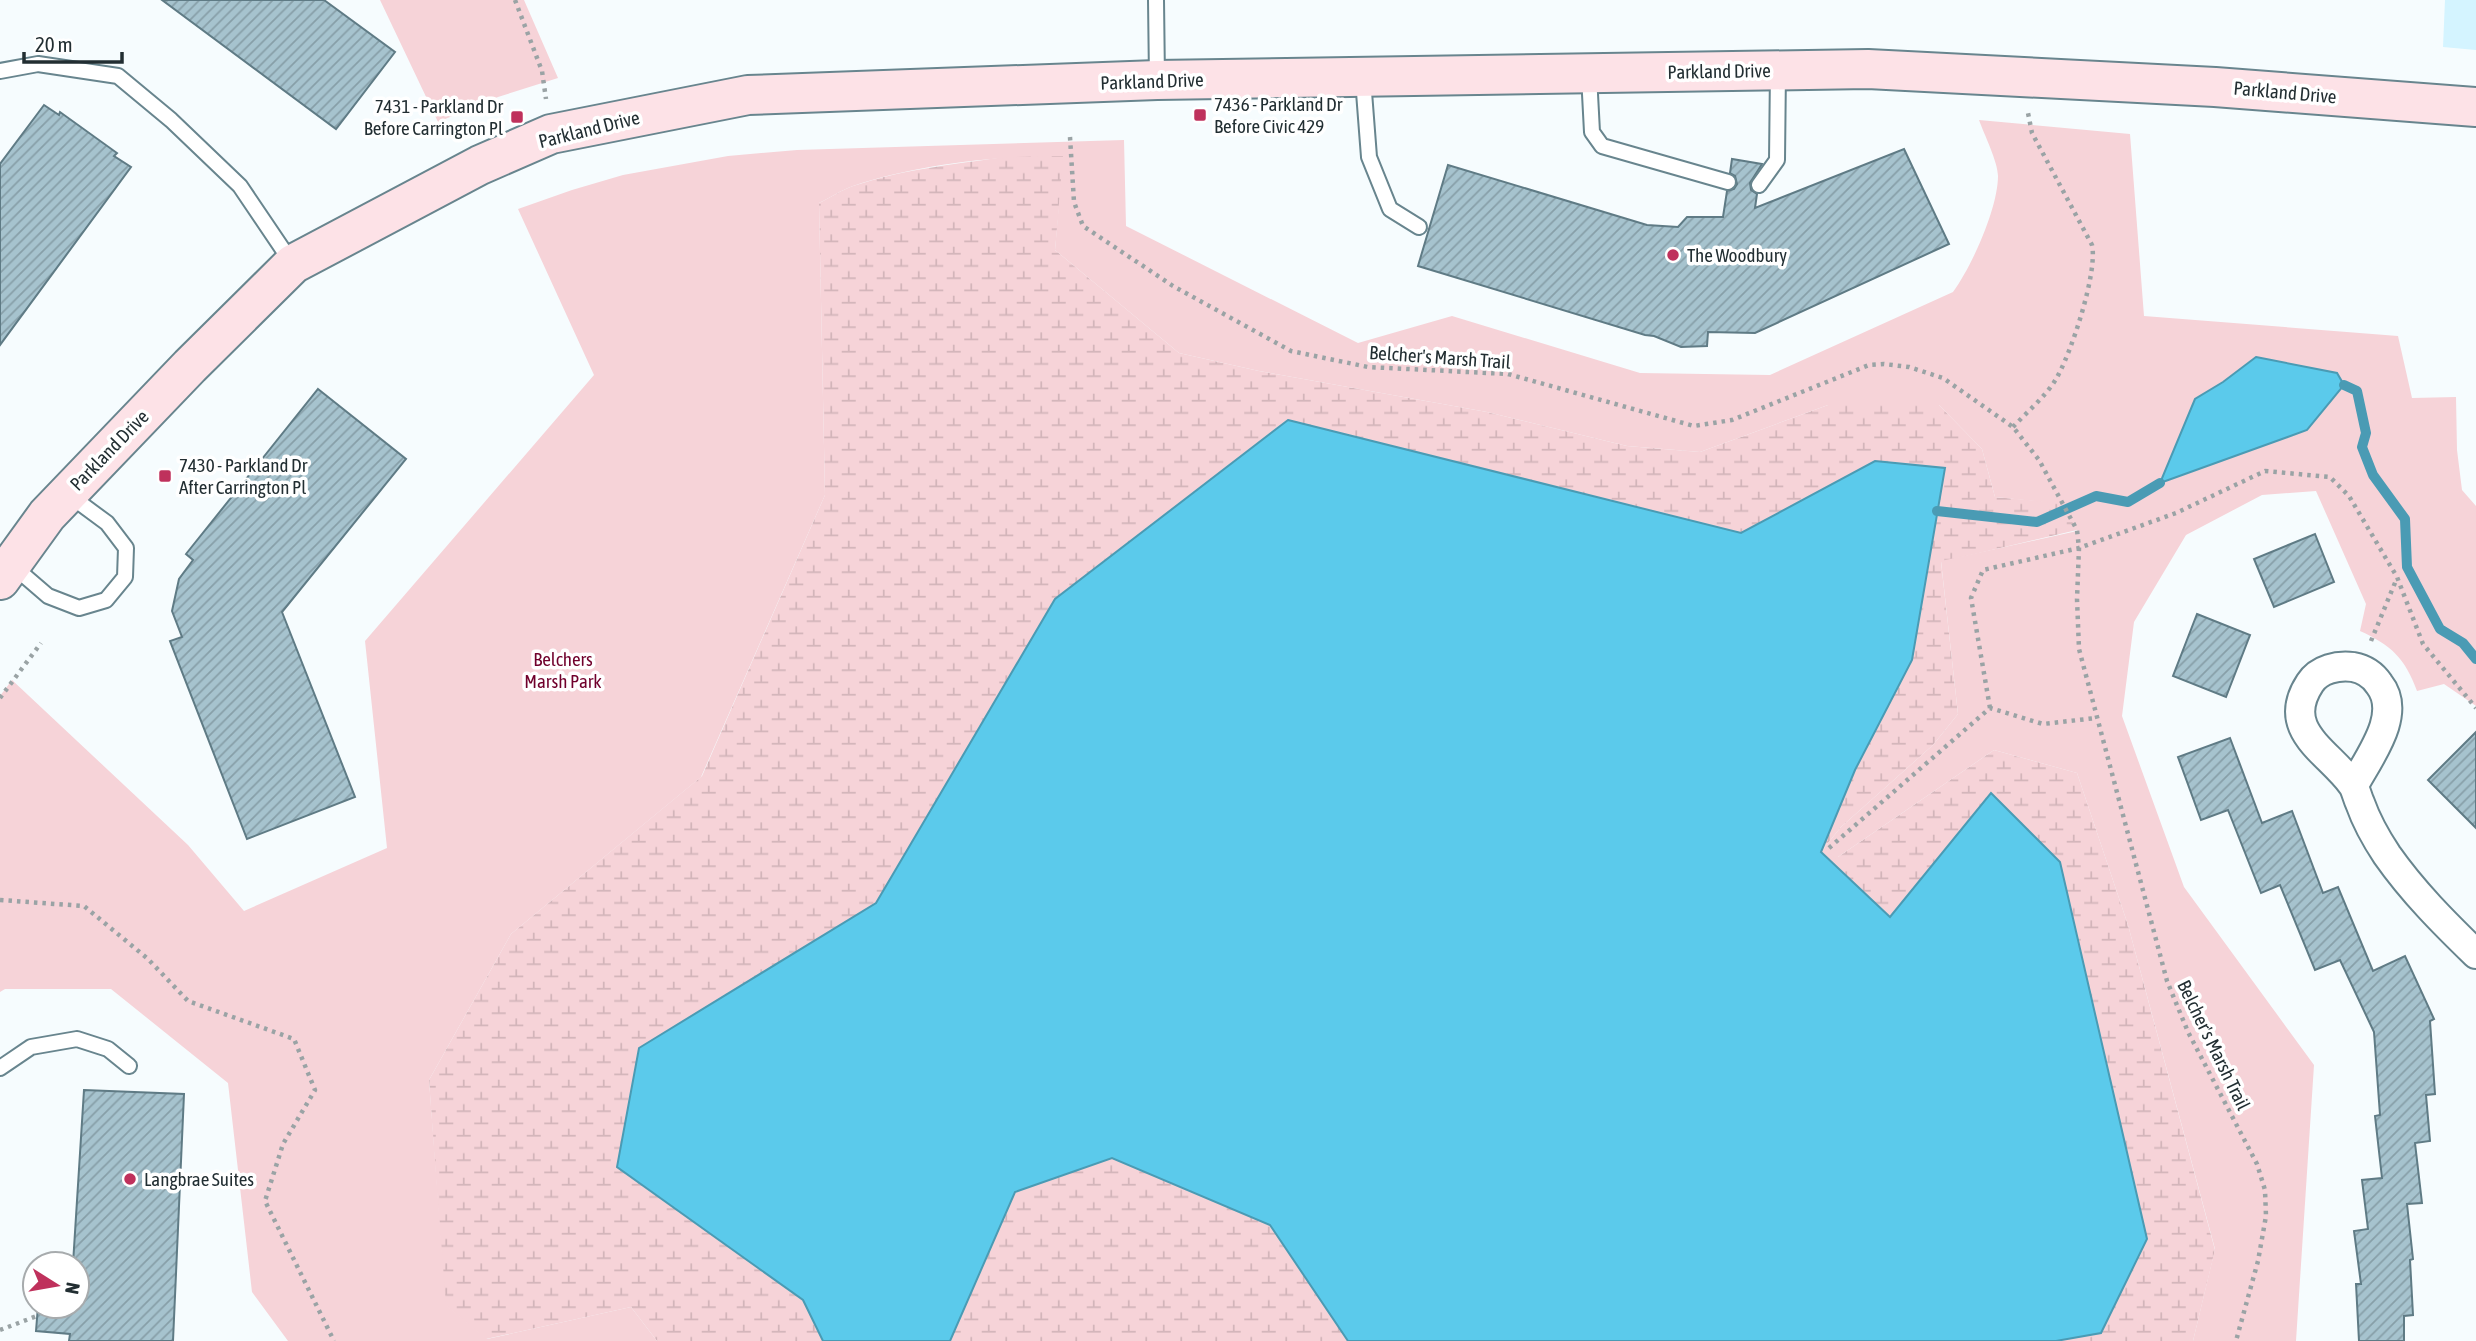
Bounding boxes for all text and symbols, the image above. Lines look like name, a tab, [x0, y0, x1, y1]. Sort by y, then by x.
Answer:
scale bar	[24, 21, 122, 65]
text: 20 m	[35, 32, 73, 56]
street label: Parkland Drive	[1667, 59, 1771, 83]
street label: Parkland Drive	[1100, 68, 1204, 94]
street label: Parkland Drive	[2233, 77, 2337, 107]
place label: 7436 - Parkland Dr Before Civic 429	[1214, 93, 1343, 137]
place label: 7431 - Parkland Dr Before Carrington Pl	[364, 95, 503, 139]
street label: Parkland Drive	[536, 106, 642, 152]
marker: 7436 - Parkland Dr Before Civic 429	[1192, 107, 1208, 123]
marker: 7431 - Parkland Dr Before Carrington Pl	[509, 109, 525, 125]
place label: The Woodbury	[1687, 244, 1787, 266]
marker: The Woodbury	[1665, 247, 1681, 263]
street label: Belcher's Marsh Trail	[1369, 341, 1511, 373]
street label: Parkland Drive	[65, 405, 153, 495]
place label: 7430 - Parkland Dr After Carrington Pl	[179, 454, 308, 498]
marker: 7430 - Parkland Dr After Carrington Pl	[157, 468, 173, 484]
park label: Belchers Marsh Park	[524, 648, 602, 692]
street label: Belcher's Marsh Trail	[2173, 976, 2255, 1114]
place label: Langbrae Suites	[144, 1168, 254, 1190]
marker: Langbrae Suites	[122, 1171, 138, 1187]
north arrow	[21, 1250, 91, 1320]
text: N	[61, 1281, 85, 1296]

